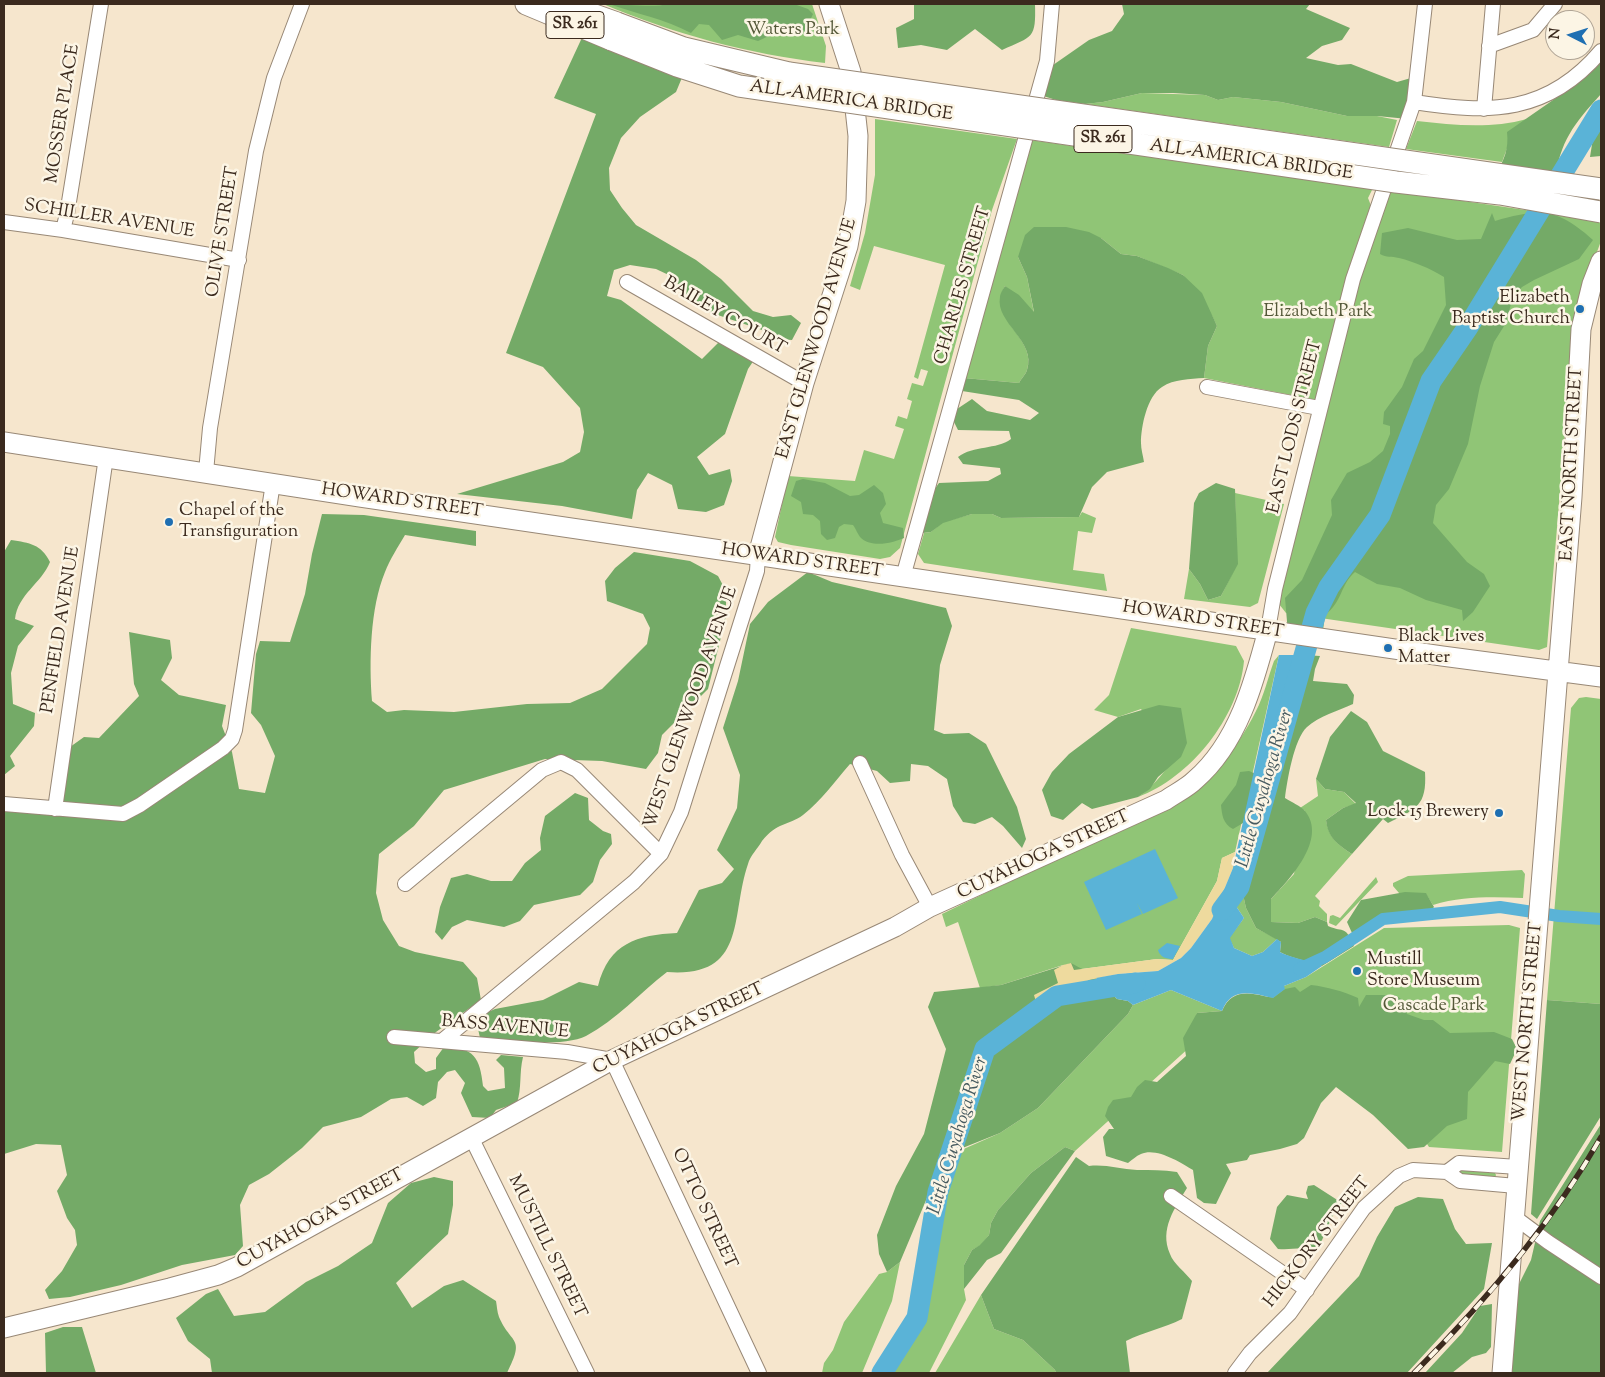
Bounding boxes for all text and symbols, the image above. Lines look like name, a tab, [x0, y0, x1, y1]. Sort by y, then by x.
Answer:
north arrow	[1545, 10, 1595, 60]
road number: SR 261	[546, 12, 604, 38]
park label: Waters Park	[746, 20, 840, 42]
text: N	[1546, 27, 1567, 40]
street label: MOSSER PLACE	[42, 43, 86, 185]
street label: ALL-AMERICA BRIDGE	[748, 77, 954, 127]
road number: SR 261	[1074, 126, 1132, 152]
street label: ALL-AMERICA BRIDGE	[1148, 136, 1354, 186]
street label: OLIVE STREET	[203, 165, 245, 299]
street label: SCHILLER AVENUE	[22, 196, 196, 244]
street label: CHARLES STREET	[931, 205, 997, 367]
street label: EAST GLENWOOD AVENUE	[773, 216, 863, 462]
street label: BAILEY COURT	[659, 273, 789, 361]
place label: Elizabeth Baptist Church	[1452, 288, 1570, 330]
park label: Elizabeth Park	[1263, 302, 1373, 324]
marker: Elizabeth Baptist Church	[1574, 303, 1586, 315]
street label: EAST LODS STREET	[1264, 338, 1328, 516]
street label: EAST NORTH STREET	[1557, 366, 1589, 562]
street label: HOWARD STREET	[320, 480, 484, 524]
place label: Chapel of the Transfiguration	[179, 501, 298, 544]
marker: Chapel of the Transfiguration	[163, 516, 175, 528]
street label: HOWARD STREET	[720, 540, 884, 584]
street label: PENFIELD AVENUE	[38, 545, 86, 715]
street label: WEST GLENWOOD AVENUE	[640, 584, 744, 832]
street label: HOWARD STREET	[1121, 598, 1285, 644]
place label: Black Lives Matter	[1398, 627, 1484, 670]
marker: Black Lives Matter	[1382, 642, 1394, 654]
water label: Little Cuyahoga River	[1232, 707, 1300, 871]
place label: Lock 15 Brewery	[1367, 802, 1489, 824]
street label: CUYAHOGA STREET	[954, 807, 1134, 905]
marker: Lock 15 Brewery	[1493, 807, 1505, 819]
street label: WEST NORTH STREET	[1510, 921, 1548, 1123]
place label: Mustill Store Museum	[1367, 950, 1480, 992]
marker: Mustill Store Museum	[1351, 965, 1363, 977]
street label: CUYAHOGA STREET	[590, 979, 768, 1081]
park label: Cascade Park	[1383, 996, 1485, 1018]
street label: BASS AVENUE	[440, 1012, 570, 1044]
water label: Little Cuyahoga River	[924, 1054, 994, 1218]
street label: OTTO STREET	[666, 1145, 740, 1273]
street label: CUYAHOGA STREET	[234, 1165, 408, 1275]
street label: MUSTILL STREET	[502, 1172, 590, 1322]
street label: HICKORY STREET	[1260, 1173, 1376, 1313]

